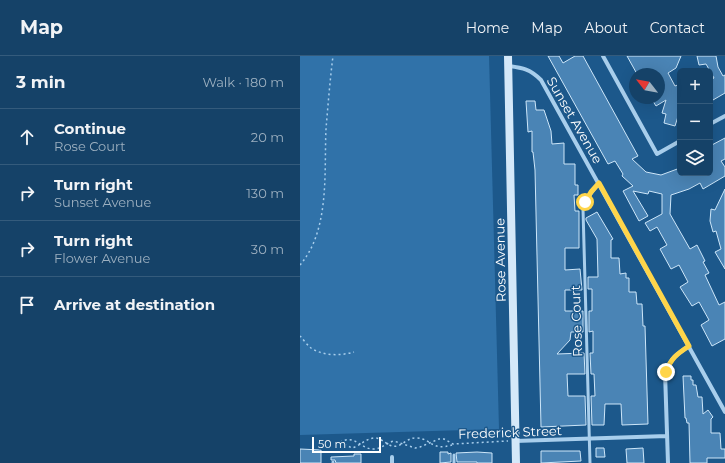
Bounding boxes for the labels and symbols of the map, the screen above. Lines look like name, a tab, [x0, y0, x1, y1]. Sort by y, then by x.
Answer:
north arrow	[629, 68, 665, 104]
street label: Sunset Avenue	[544, 74, 606, 166]
route start	[576, 193, 594, 211]
street label: Rose Avenue	[491, 218, 509, 302]
street label: Rose Court	[567, 285, 585, 357]
route end	[657, 363, 675, 381]
street label: Frederick Street	[458, 422, 562, 442]
scale bar	[312, 435, 381, 454]

